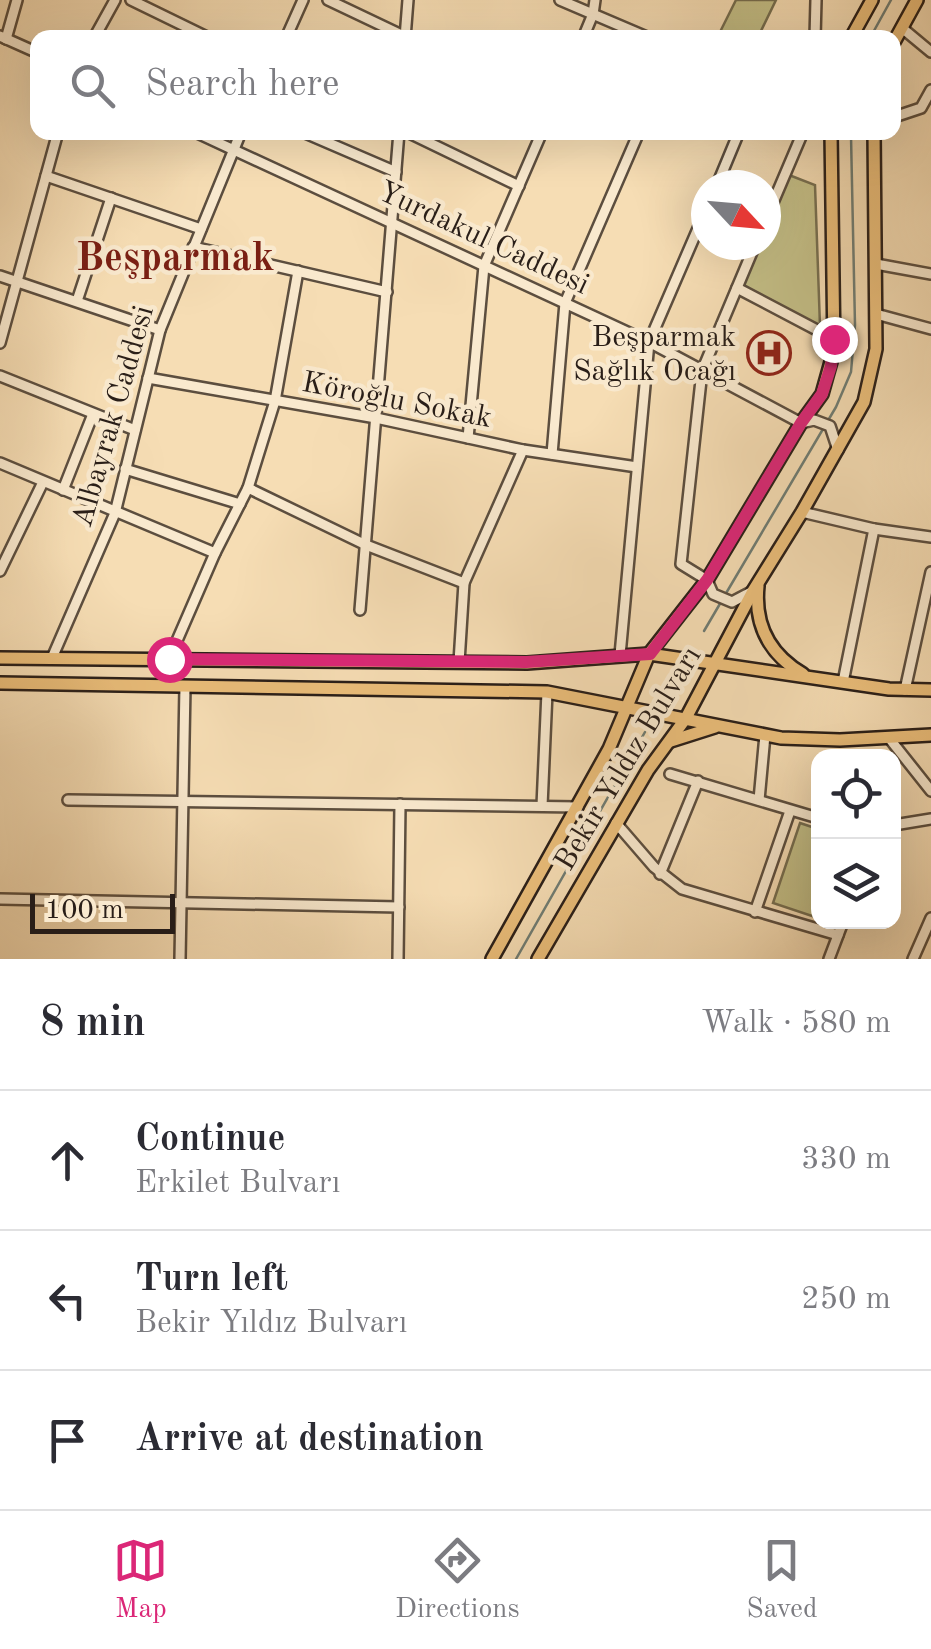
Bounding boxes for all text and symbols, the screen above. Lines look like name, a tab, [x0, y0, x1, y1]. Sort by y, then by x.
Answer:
search box	[30, 30, 901, 140]
icon: search	[65, 58, 120, 113]
text: Search here	[145, 66, 340, 104]
north arrow	[691, 170, 781, 260]
street label: Yurdakul Caddesi	[373, 177, 593, 301]
district label: Beşparmak	[76, 240, 274, 280]
street label: Albayrak Caddesi	[68, 302, 160, 531]
route end	[812, 317, 858, 363]
place label: Beşparmak Sağlık Ocağı	[573, 323, 736, 387]
hospital icon: Beşparmak Sağlık Ocağı	[746, 330, 792, 376]
street label: Köroğlu Sokak	[299, 368, 494, 434]
route start	[147, 637, 193, 683]
street label: Bekir Yıldız Bulvarı	[550, 642, 707, 876]
map controls	[811, 749, 901, 929]
button: locate	[811, 749, 901, 839]
button: layers	[811, 839, 901, 929]
scale bar	[30, 889, 175, 934]
text: 100 m	[45, 897, 124, 925]
text: 8 min	[40, 1003, 146, 1045]
text: Walk · 580 m	[701, 1008, 891, 1040]
text: Continue	[135, 1121, 285, 1159]
icon: ahead	[40, 1133, 95, 1188]
text: 330 m	[801, 1144, 891, 1176]
text: Erkilet Bulvarı	[135, 1168, 340, 1200]
text: Turn left	[135, 1261, 288, 1299]
icon: left	[40, 1273, 95, 1328]
text: 250 m	[801, 1284, 891, 1316]
text: Bekir Yıldız Bulvarı	[135, 1308, 407, 1340]
icon: arrive	[40, 1413, 95, 1468]
text: Arrive at destination	[135, 1421, 484, 1459]
tab: Map	[113, 1533, 168, 1628]
tab: Directions	[395, 1533, 520, 1628]
tab: Saved	[746, 1533, 818, 1628]

